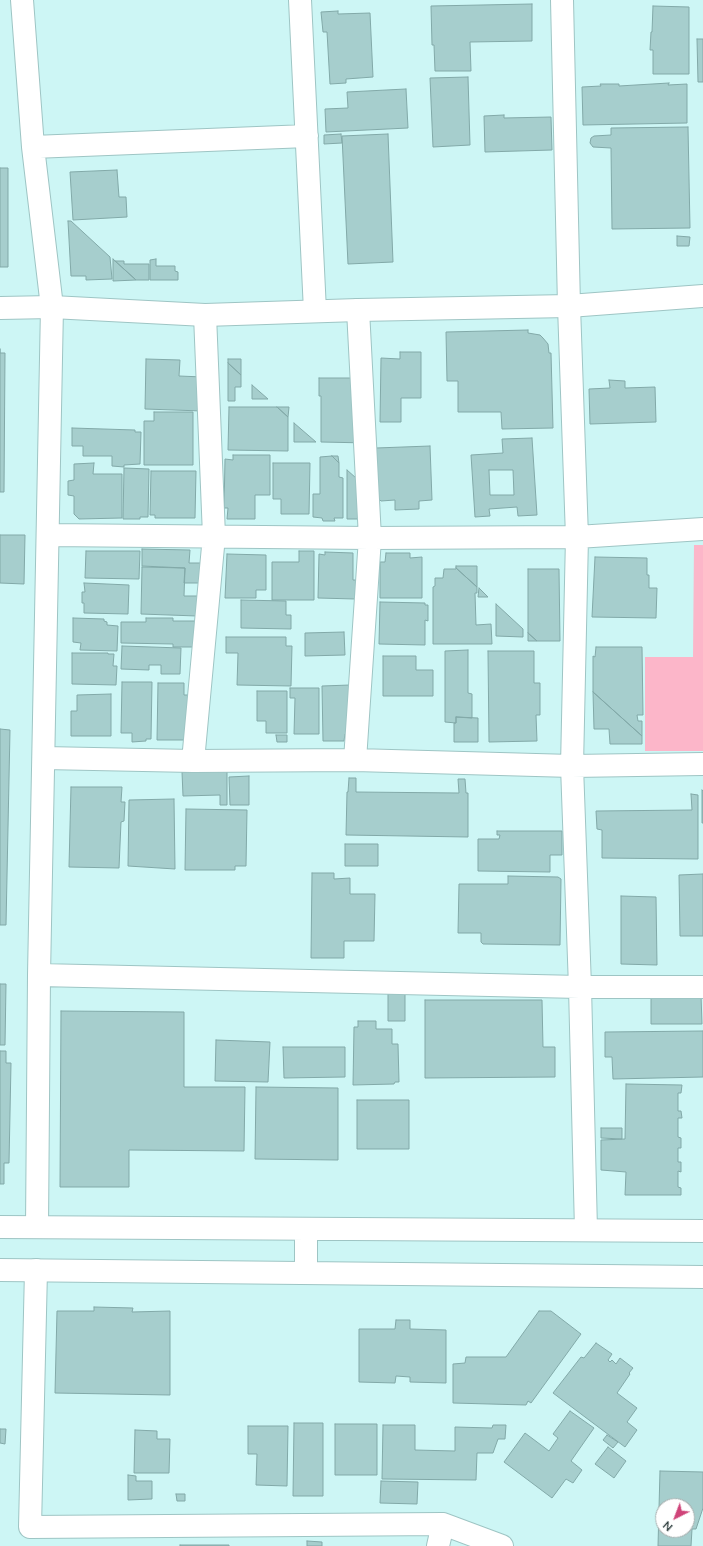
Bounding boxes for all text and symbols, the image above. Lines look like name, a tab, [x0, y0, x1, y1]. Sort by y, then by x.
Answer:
north arrow	[655, 1498, 695, 1538]
text: N	[660, 1518, 675, 1534]

